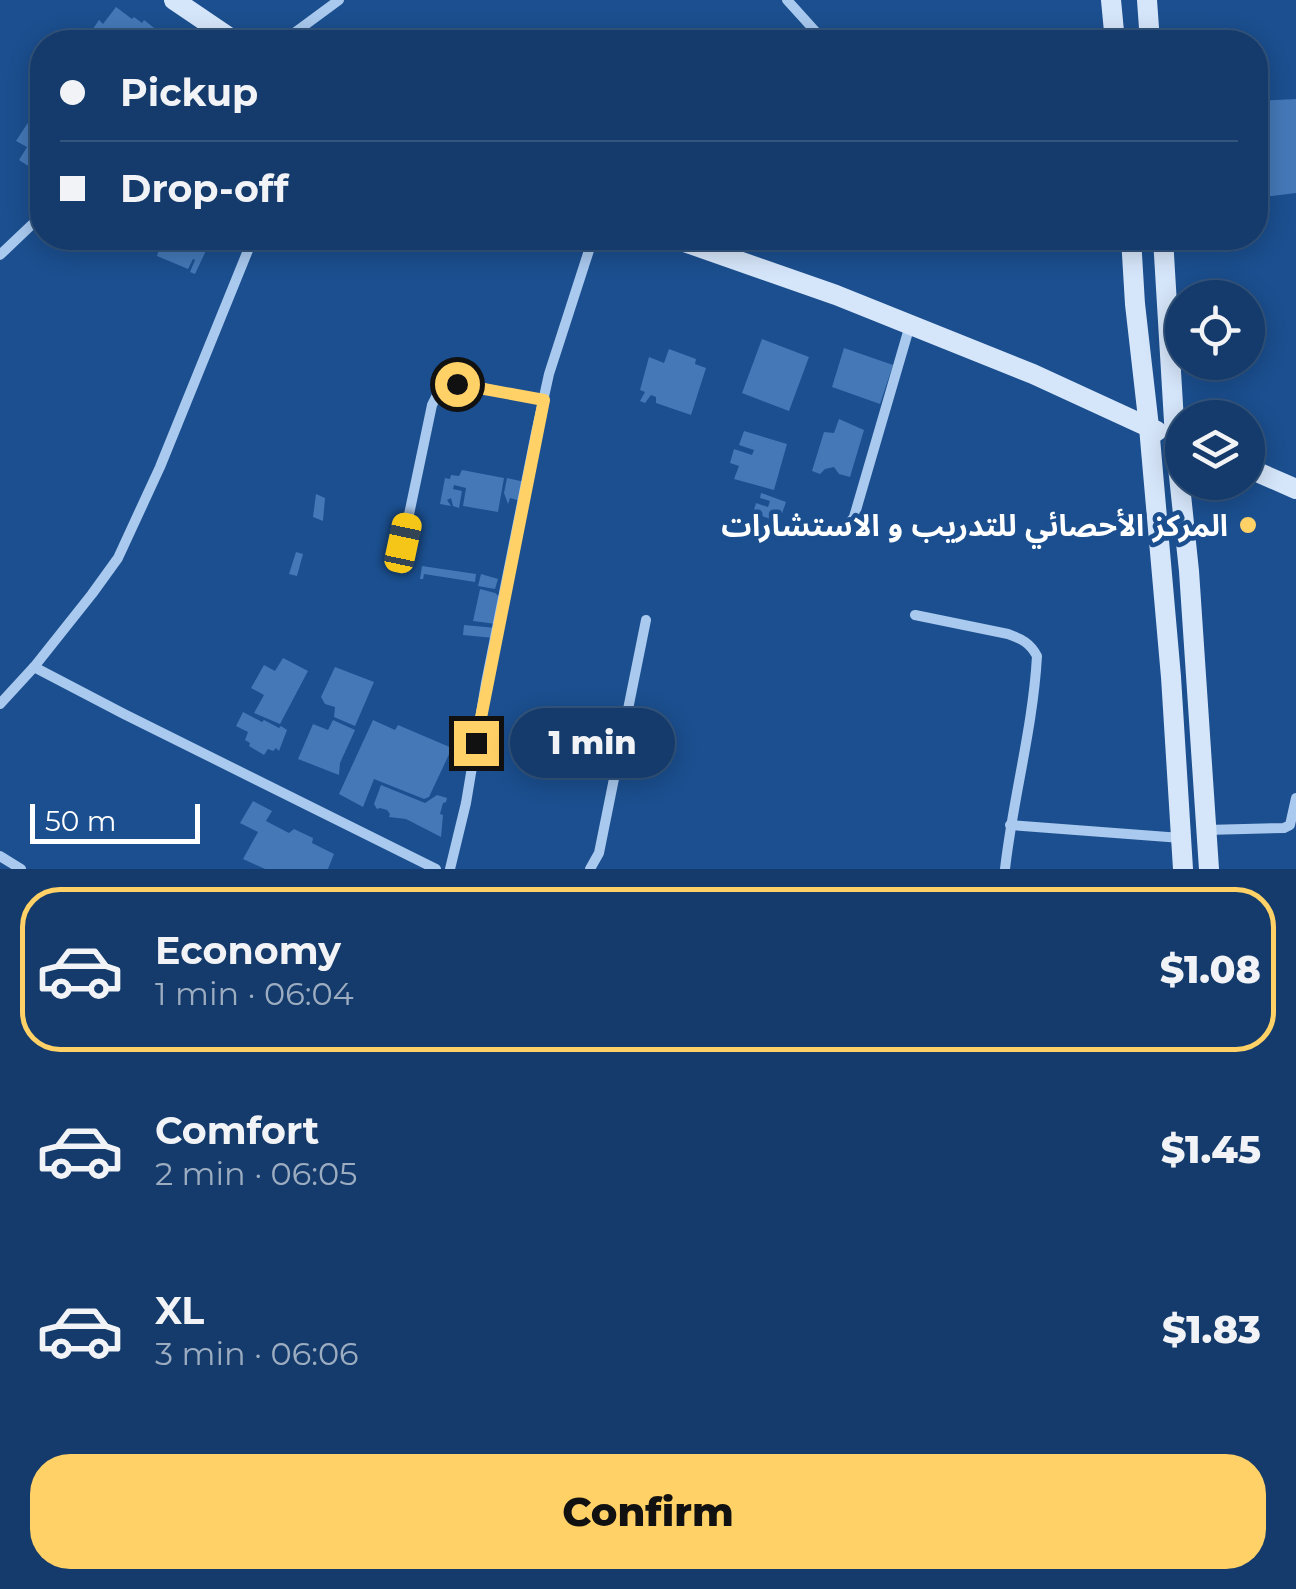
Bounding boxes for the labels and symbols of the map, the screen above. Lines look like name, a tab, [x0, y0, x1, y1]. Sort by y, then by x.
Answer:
route start	[435, 362, 480, 407]
place label: المركز الأحصائي للتدريب و الاستشارات	[721, 507, 1228, 549]
car	[382, 511, 424, 575]
marker: المركز الأحصائي للتدريب و الاستشارات	[1237, 514, 1259, 536]
callout: 1 min	[511, 708, 676, 778]
route end	[454, 721, 499, 766]
scale bar	[30, 799, 200, 844]

